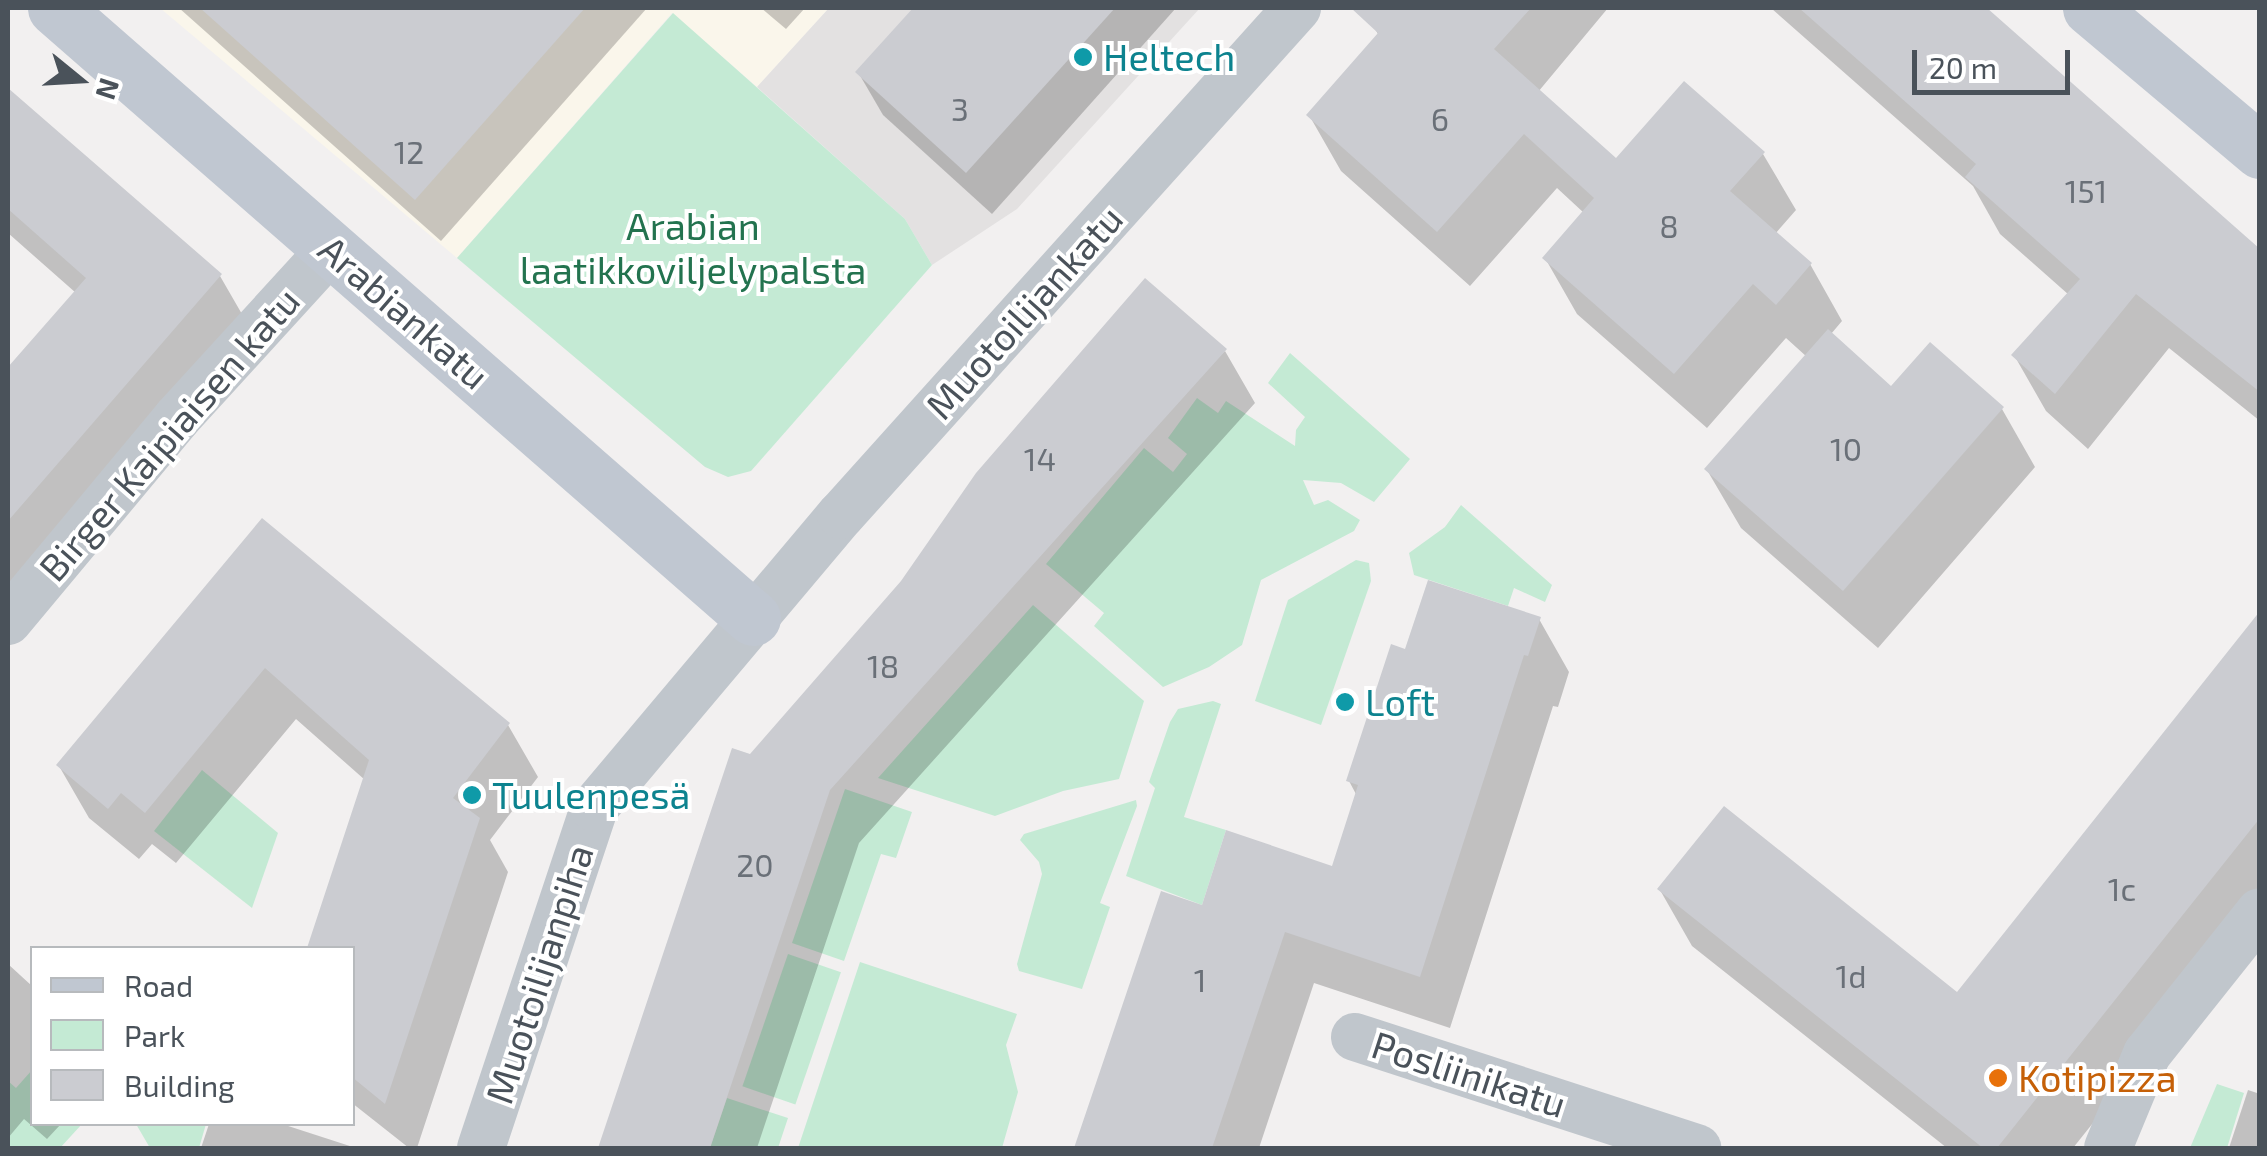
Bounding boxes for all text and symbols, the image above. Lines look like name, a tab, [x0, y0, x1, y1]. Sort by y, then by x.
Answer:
north arrow	[30, 30, 130, 130]
scale bar	[1917, 30, 2074, 92]
place label: Heltech	[1103, 34, 1235, 80]
marker: Heltech	[1072, 46, 1094, 68]
text: 20 m	[1929, 49, 1997, 85]
text: N	[89, 74, 128, 104]
house number: 3	[951, 89, 969, 127]
house number: 6	[1431, 99, 1449, 137]
house number: 12	[394, 132, 424, 170]
house number: 151	[2065, 171, 2107, 209]
street label: Muotoilijankatu	[916, 196, 1132, 428]
park label: Arabian laatikkoviljelypalsta	[520, 203, 866, 292]
house number: 8	[1659, 206, 1679, 244]
street label: Arabiankatu	[310, 226, 498, 398]
street label: Birger Kaipiaisen katu	[29, 278, 309, 590]
house number: 10	[1830, 429, 1862, 467]
house number: 14	[1024, 439, 1056, 477]
house number: 18	[867, 646, 899, 684]
place label: Loft	[1365, 679, 1435, 725]
marker: Loft	[1334, 691, 1356, 713]
place label: Tuulenpesä	[492, 772, 690, 818]
marker: Tuulenpesä	[461, 784, 483, 806]
street label: Muotoilijanpiha	[476, 839, 602, 1109]
house number: 20	[736, 845, 774, 883]
house number: 1c	[2108, 869, 2136, 907]
legend	[30, 946, 355, 1126]
house number: 1d	[1835, 956, 1867, 994]
house number: 1	[1194, 960, 1206, 998]
text: Road	[124, 967, 193, 1003]
text: Park	[124, 1017, 185, 1053]
street label: Posliinikatu	[1366, 1021, 1572, 1127]
place label: Kotipizza	[2018, 1055, 2176, 1101]
text: Building	[124, 1067, 235, 1103]
marker: Kotipizza	[1987, 1067, 2009, 1089]

